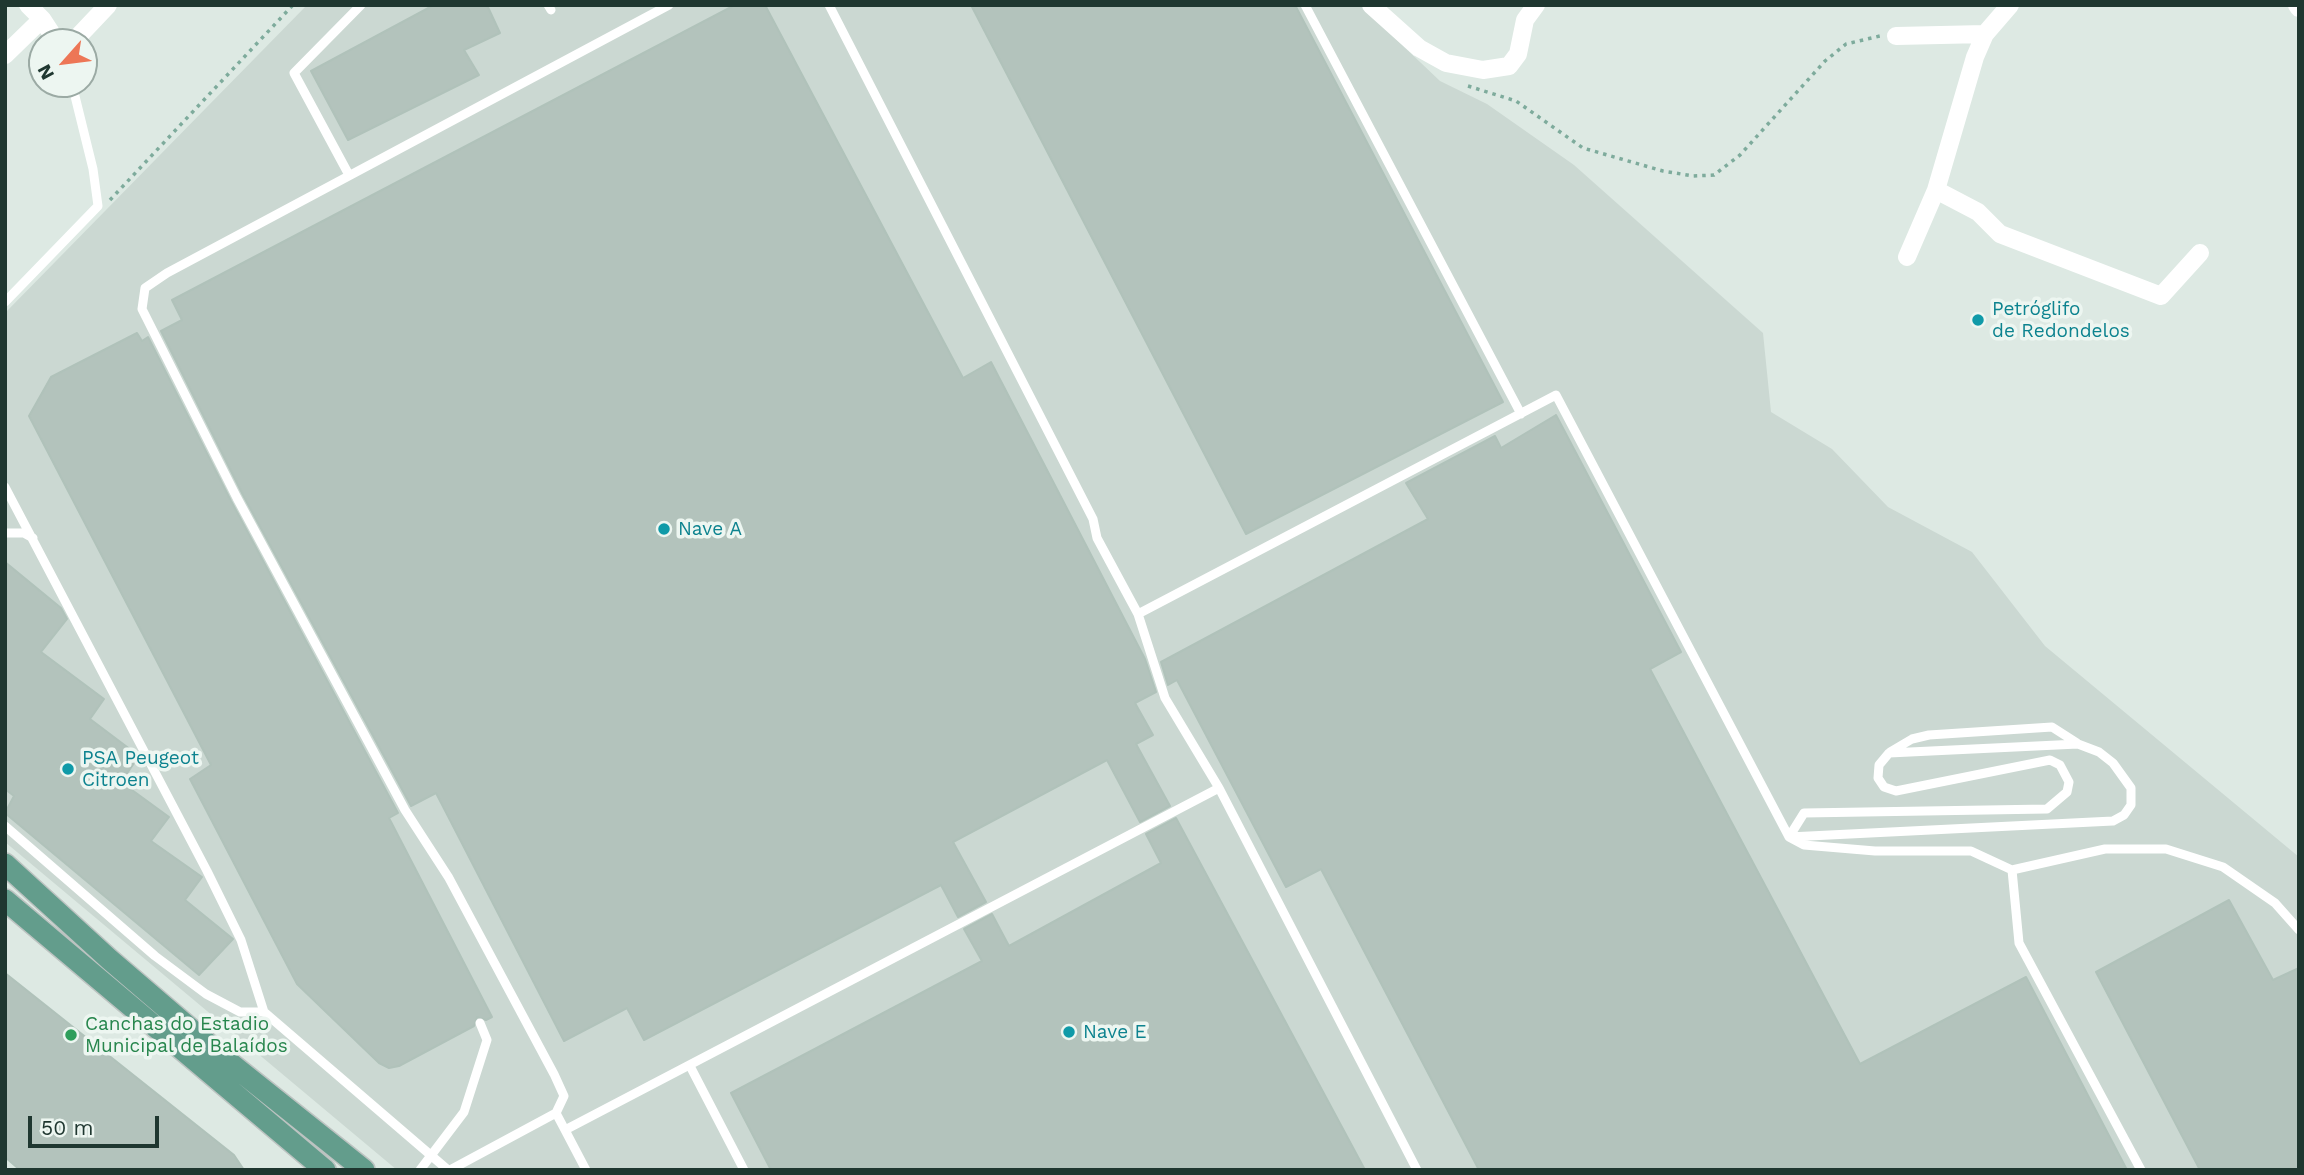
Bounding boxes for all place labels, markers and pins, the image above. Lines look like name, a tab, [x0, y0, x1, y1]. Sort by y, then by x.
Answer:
place label: Petróglifo de Redondelos	[1992, 298, 2130, 342]
marker: Petróglifo de Redondelos	[1970, 312, 1986, 328]
place label: Nave A	[678, 518, 742, 540]
marker: Nave A	[656, 521, 672, 537]
place label: PSA Peugeot Citroen	[82, 747, 199, 791]
marker: PSA Peugeot Citroen	[60, 761, 76, 777]
place label: Canchas do Estadio Municipal de Balaídos	[85, 1013, 288, 1057]
place label: Nave E	[1083, 1021, 1147, 1043]
marker: Nave E	[1061, 1024, 1077, 1040]
marker: Canchas do Estadio Municipal de Balaídos	[63, 1027, 79, 1043]

